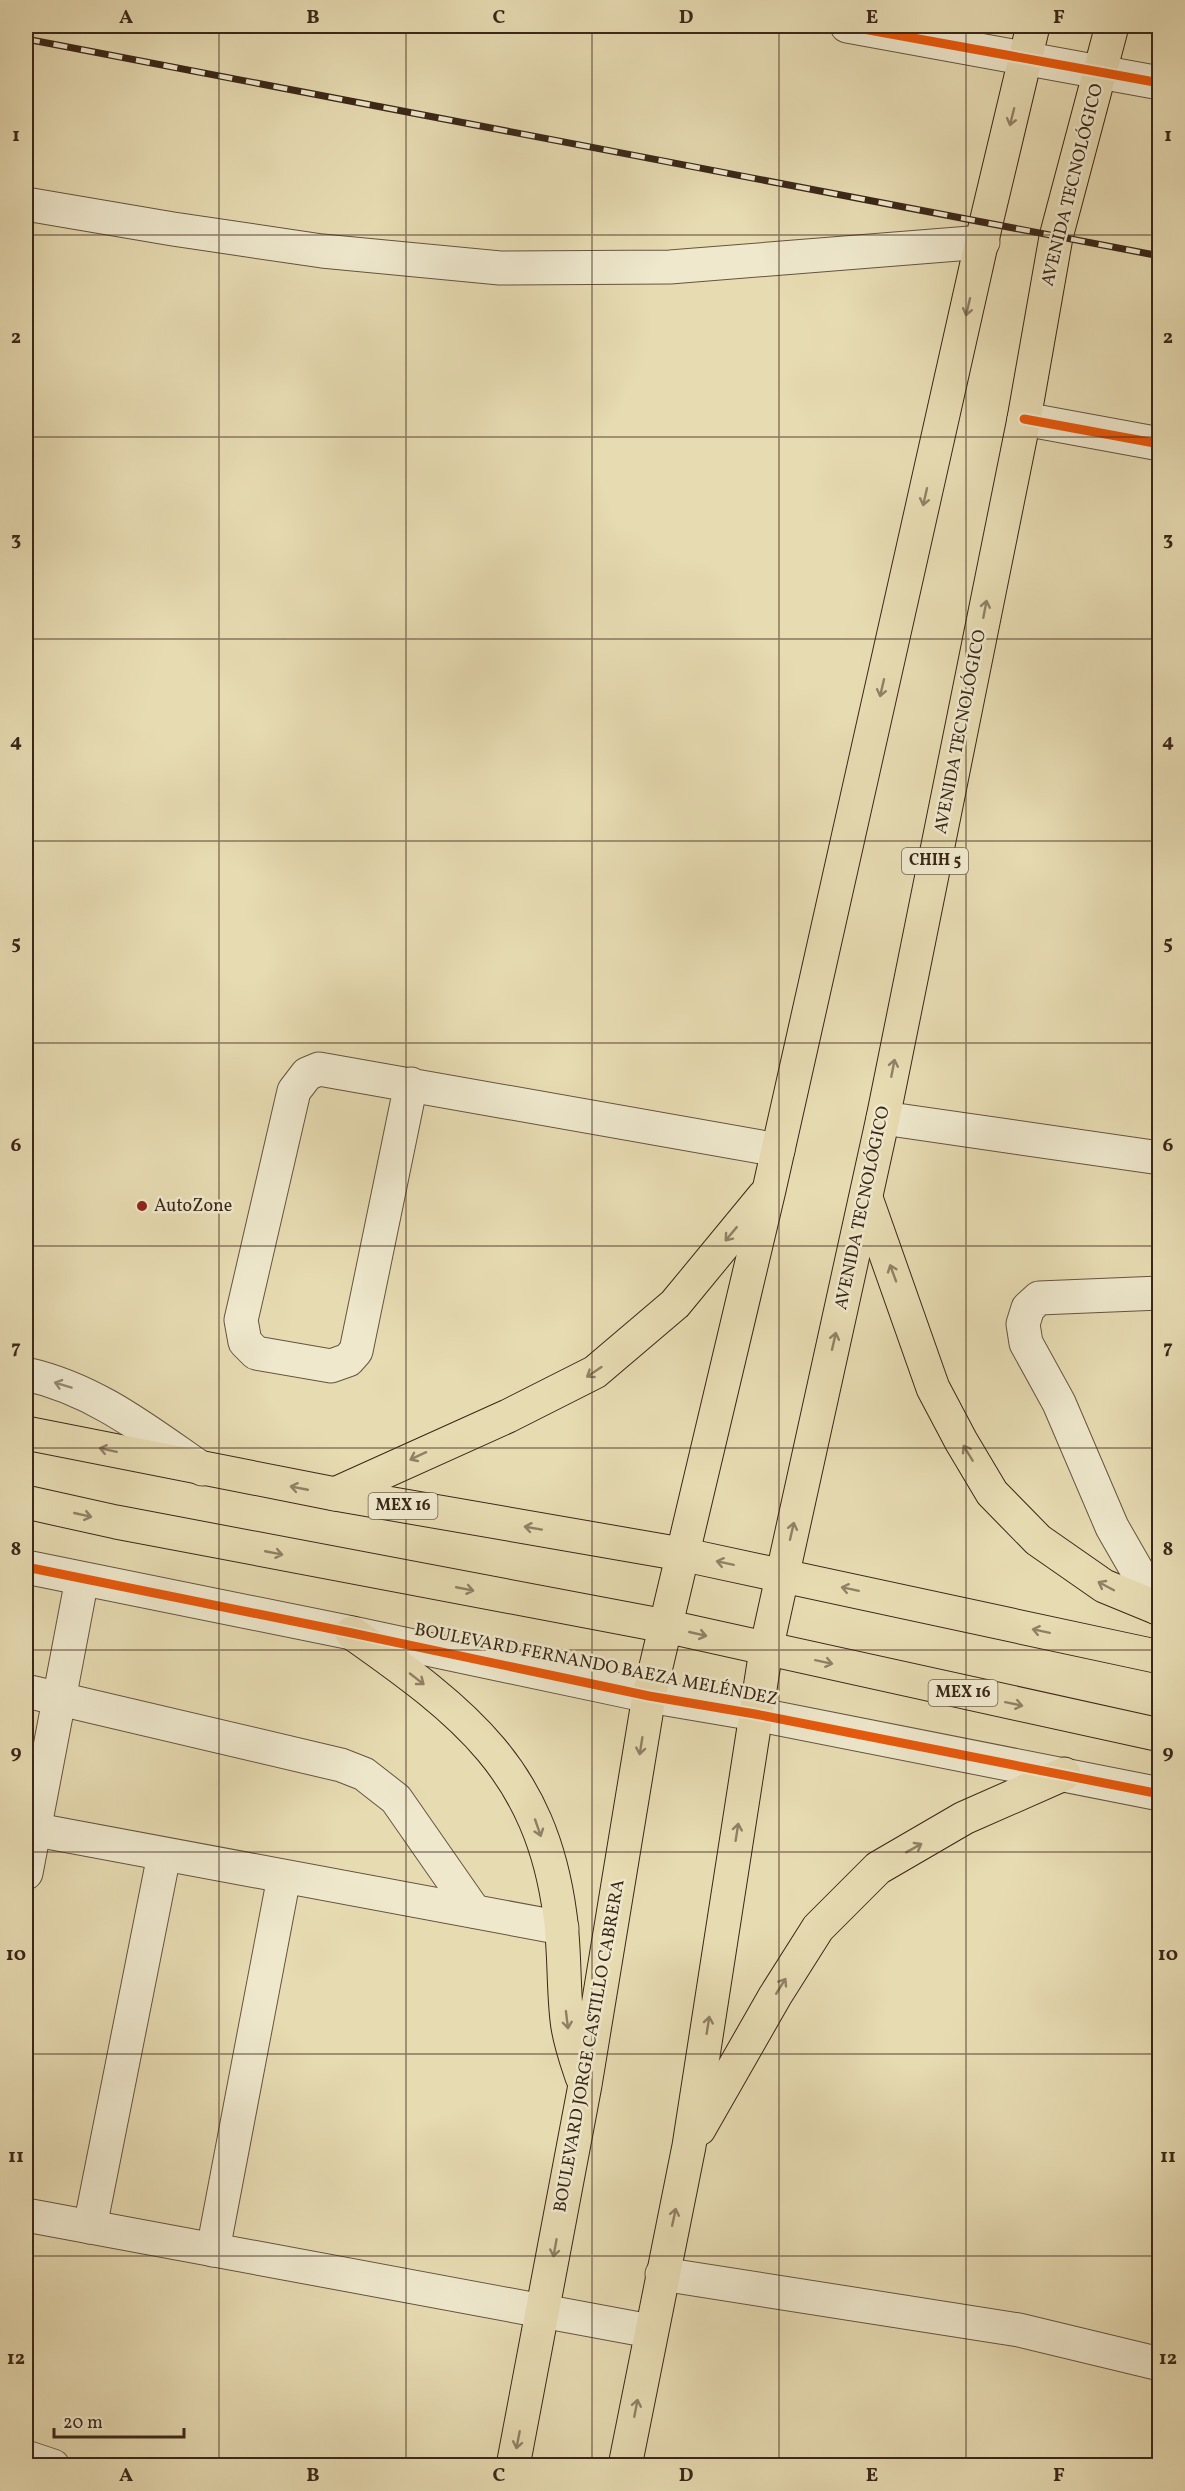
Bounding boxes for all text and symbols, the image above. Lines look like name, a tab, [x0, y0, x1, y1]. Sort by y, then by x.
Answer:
text: A	[119, 4, 133, 32]
text: B	[306, 4, 320, 32]
text: C	[493, 4, 506, 32]
text: D	[679, 4, 693, 32]
text: E	[866, 4, 878, 32]
text: F	[1053, 4, 1065, 32]
street label: AVENIDA TECNOLÓGICO	[1036, 81, 1110, 289]
one-way arrow	[1005, 107, 1017, 126]
text: 1	[12, 122, 20, 150]
text: 1	[1164, 122, 1172, 150]
one-way arrow	[962, 298, 974, 317]
text: 2	[11, 324, 21, 352]
text: 2	[1163, 324, 1173, 352]
one-way arrow	[919, 488, 931, 507]
text: 3	[11, 526, 21, 554]
text: 3	[1163, 526, 1173, 554]
one-way arrow	[980, 600, 991, 619]
street label: AVENIDA TECNOLÓGICO	[929, 628, 993, 836]
one-way arrow	[876, 678, 888, 697]
text: 4	[10, 728, 22, 756]
text: 4	[1162, 728, 1174, 756]
road number: CHIH 5	[902, 848, 968, 874]
text: 5	[11, 930, 21, 958]
text: 5	[1163, 930, 1173, 958]
one-way arrow	[888, 1059, 899, 1078]
street label: AVENIDA TECNOLÓGICO	[829, 1104, 897, 1312]
text: 6	[11, 1132, 22, 1160]
text: 6	[1163, 1132, 1174, 1160]
place label: AutoZone	[154, 1194, 232, 1219]
marker: AutoZone	[135, 1199, 149, 1213]
one-way arrow	[724, 1227, 738, 1242]
one-way arrow	[887, 1264, 898, 1283]
one-way arrow	[829, 1331, 841, 1350]
text: 7	[11, 1334, 21, 1362]
text: 7	[1163, 1334, 1173, 1362]
one-way arrow	[586, 1366, 603, 1378]
one-way arrow	[54, 1379, 73, 1390]
one-way arrow	[99, 1444, 118, 1455]
one-way arrow	[961, 1445, 973, 1462]
one-way arrow	[410, 1450, 428, 1462]
one-way arrow	[290, 1482, 310, 1493]
road number: MEX 16	[368, 1493, 438, 1519]
one-way arrow	[72, 1510, 92, 1521]
one-way arrow	[524, 1522, 543, 1533]
one-way arrow	[787, 1522, 798, 1541]
text: 8	[11, 1536, 21, 1564]
text: 8	[1163, 1536, 1173, 1564]
one-way arrow	[264, 1548, 283, 1559]
one-way arrow	[716, 1557, 735, 1568]
one-way arrow	[1098, 1580, 1115, 1592]
one-way arrow	[841, 1583, 860, 1595]
one-way arrow	[455, 1584, 475, 1595]
street label: BOULEVARD FERNANDO BAEZA MELÉNDEZ	[412, 1617, 780, 1713]
one-way arrow	[1032, 1625, 1051, 1636]
one-way arrow	[688, 1629, 707, 1640]
one-way arrow	[813, 1657, 833, 1668]
one-way arrow	[408, 1673, 424, 1686]
road number: MEX 16	[928, 1680, 998, 1706]
one-way arrow	[1004, 1698, 1023, 1710]
one-way arrow	[635, 1735, 646, 1755]
text: 9	[10, 1739, 22, 1767]
text: 9	[1162, 1739, 1174, 1767]
one-way arrow	[534, 1818, 545, 1837]
one-way arrow	[732, 1823, 743, 1843]
one-way arrow	[905, 1842, 922, 1854]
street label: BOULEVARD JORGE CASTILLO CABRERA	[548, 1877, 632, 2214]
text: 10	[6, 1941, 26, 1969]
text: 10	[1158, 1941, 1178, 1969]
one-way arrow	[776, 1978, 788, 1995]
one-way arrow	[562, 2009, 573, 2029]
one-way arrow	[702, 2015, 713, 2035]
text: 11	[8, 2143, 24, 2171]
text: 11	[1160, 2143, 1176, 2171]
one-way arrow	[669, 2208, 680, 2227]
one-way arrow	[549, 2238, 560, 2258]
text: 12	[7, 2345, 25, 2373]
text: 12	[1159, 2345, 1177, 2373]
one-way arrow	[631, 2399, 642, 2418]
scale bar	[54, 2401, 184, 2439]
text: 20 m	[63, 2411, 103, 2436]
one-way arrow	[512, 2429, 523, 2449]
text: A	[119, 2462, 133, 2490]
text: B	[306, 2462, 320, 2490]
text: C	[493, 2462, 506, 2490]
text: D	[679, 2462, 693, 2490]
text: E	[866, 2462, 878, 2490]
text: F	[1053, 2462, 1065, 2490]

